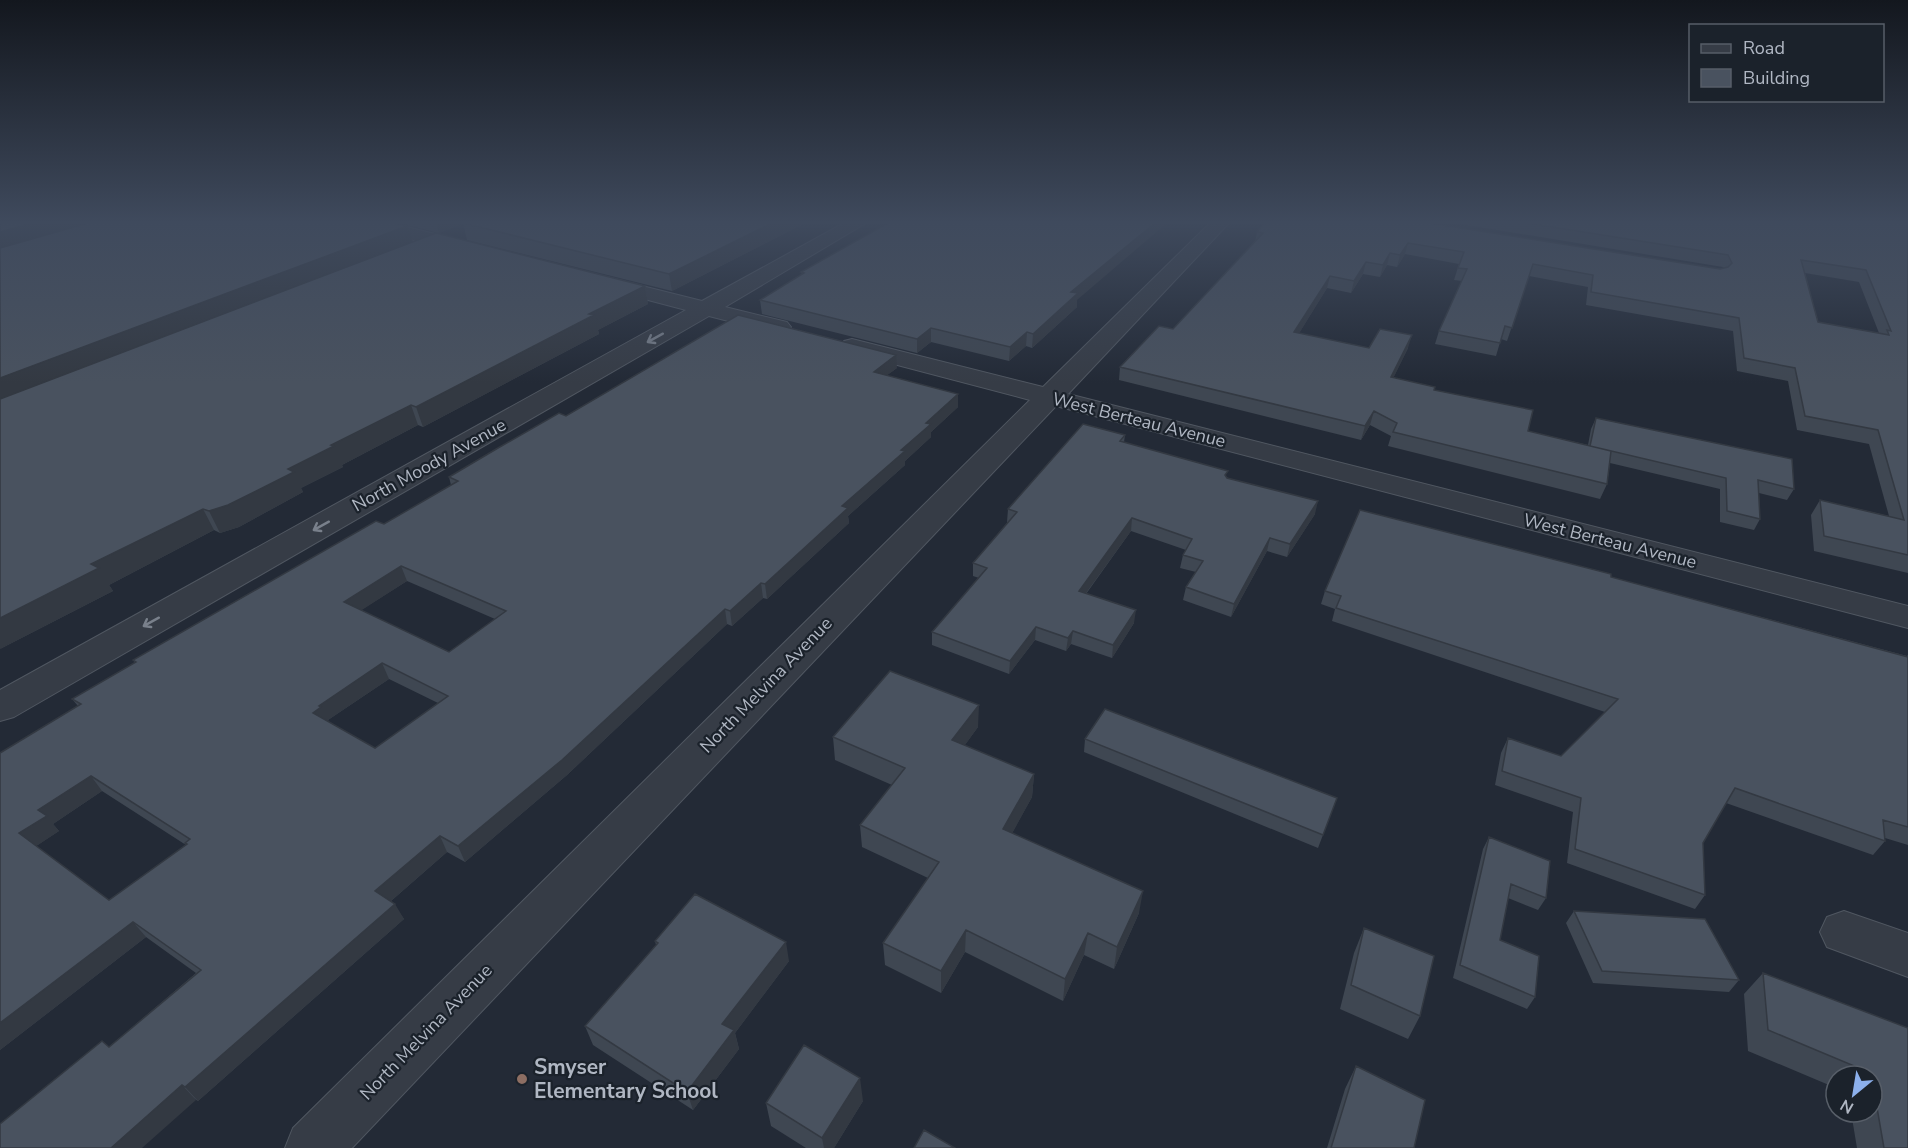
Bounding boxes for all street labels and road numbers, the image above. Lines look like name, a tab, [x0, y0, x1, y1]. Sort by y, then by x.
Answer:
street label: West Berteau Avenue	[1050, 387, 1228, 453]
street label: North Moody Avenue	[348, 413, 510, 517]
street label: West Berteau Avenue	[1521, 508, 1699, 574]
street label: North Melvina Avenue	[695, 612, 837, 758]
street label: North Melvina Avenue	[355, 959, 497, 1105]

